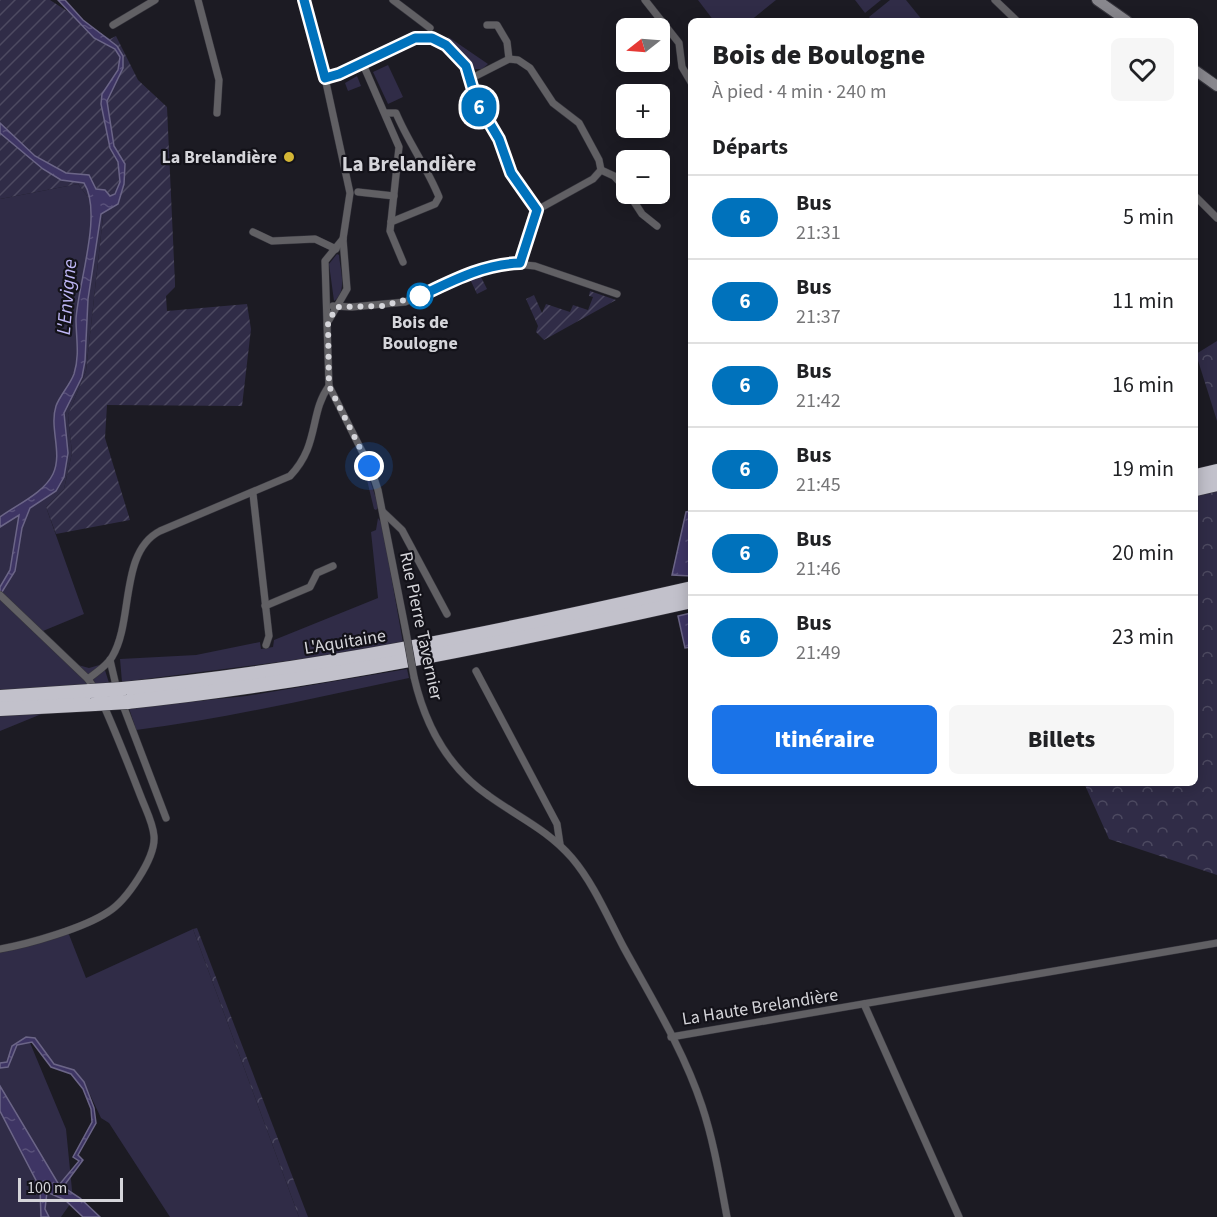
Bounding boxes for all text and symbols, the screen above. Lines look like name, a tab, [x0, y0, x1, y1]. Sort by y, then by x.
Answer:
north arrow	[616, 18, 670, 72]
map controls	[616, 18, 670, 204]
text: Bois de Boulogne	[712, 35, 925, 75]
button: heart	[1111, 38, 1174, 101]
text: À pied · 4 min · 240 m	[712, 78, 887, 106]
button: +	[616, 84, 670, 138]
line badge: 6	[460, 88, 498, 126]
text: 6	[473, 92, 485, 122]
text: Départs	[712, 131, 788, 163]
place label: La Brelandière	[162, 145, 277, 170]
district label: La Brelandière	[342, 149, 476, 179]
marker: La Brelandière	[282, 150, 296, 164]
button: −	[616, 150, 670, 204]
text: Bus	[796, 187, 832, 219]
text: 5 min	[1123, 201, 1174, 233]
text: 6	[739, 202, 751, 232]
text: 21:31	[796, 219, 841, 247]
water label: L'Envigne	[50, 258, 84, 336]
text: Bus	[796, 271, 832, 303]
marker: Bois de Boulogne	[407, 283, 433, 309]
text: 11 min	[1112, 285, 1174, 317]
text: 6	[739, 286, 751, 316]
text: 21:37	[796, 303, 841, 331]
place label: Bois de Boulogne	[382, 310, 458, 356]
text: Bus	[796, 355, 832, 387]
text: 16 min	[1112, 369, 1174, 401]
text: 6	[739, 370, 751, 400]
text: 21:42	[796, 387, 841, 415]
text: Bus	[796, 439, 832, 471]
your location	[354, 451, 384, 481]
text: 19 min	[1112, 453, 1174, 485]
text: 6	[739, 454, 751, 484]
text: 21:45	[796, 471, 841, 499]
text: Bus	[796, 523, 832, 555]
text: 20 min	[1112, 537, 1174, 569]
text: 6	[739, 538, 751, 568]
street label: Rue Pierre Tavernier	[393, 549, 449, 703]
text: 21:46	[796, 555, 841, 583]
text: Bus	[796, 607, 832, 639]
text: 23 min	[1112, 621, 1174, 653]
text: 6	[739, 622, 751, 652]
street label: L'Aquitaine	[302, 623, 388, 661]
text: 21:49	[796, 639, 841, 667]
button: Itinéraire	[712, 705, 937, 774]
button: Billets	[949, 705, 1174, 774]
street label: La Haute Brelandière	[680, 982, 840, 1032]
scale bar	[18, 1175, 123, 1202]
text: 100 m	[27, 1177, 67, 1199]

